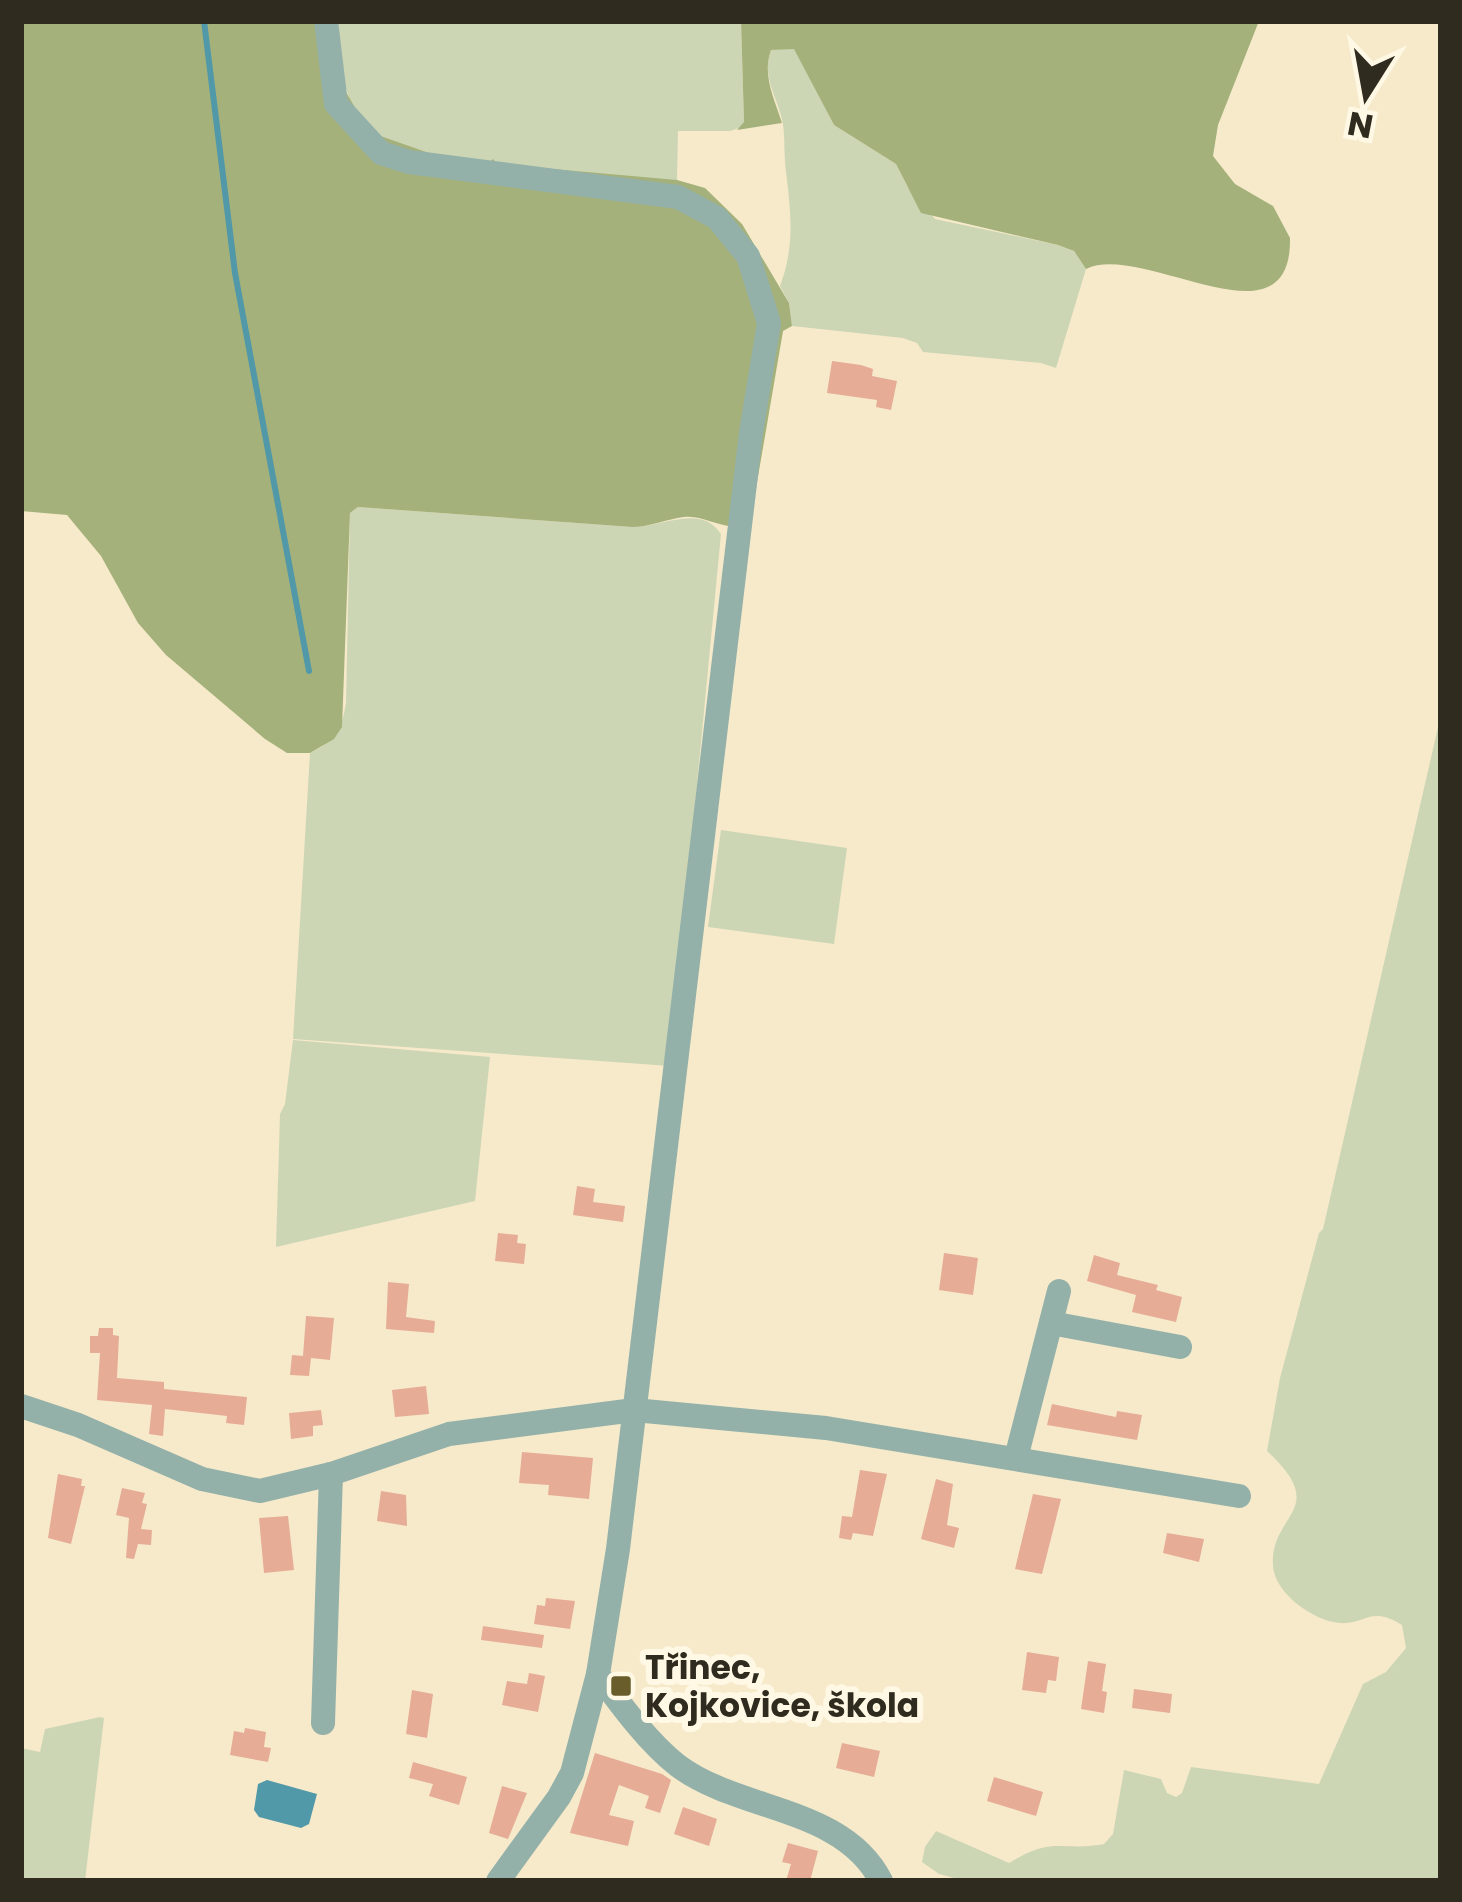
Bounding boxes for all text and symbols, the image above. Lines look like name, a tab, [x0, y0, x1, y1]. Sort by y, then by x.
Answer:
north arrow	[1306, 36, 1426, 156]
text: N	[1344, 100, 1377, 150]
place label: Třinec, Kojkovice, škola	[645, 1644, 919, 1729]
marker: Třinec, Kojkovice, škola	[608, 1673, 634, 1699]

